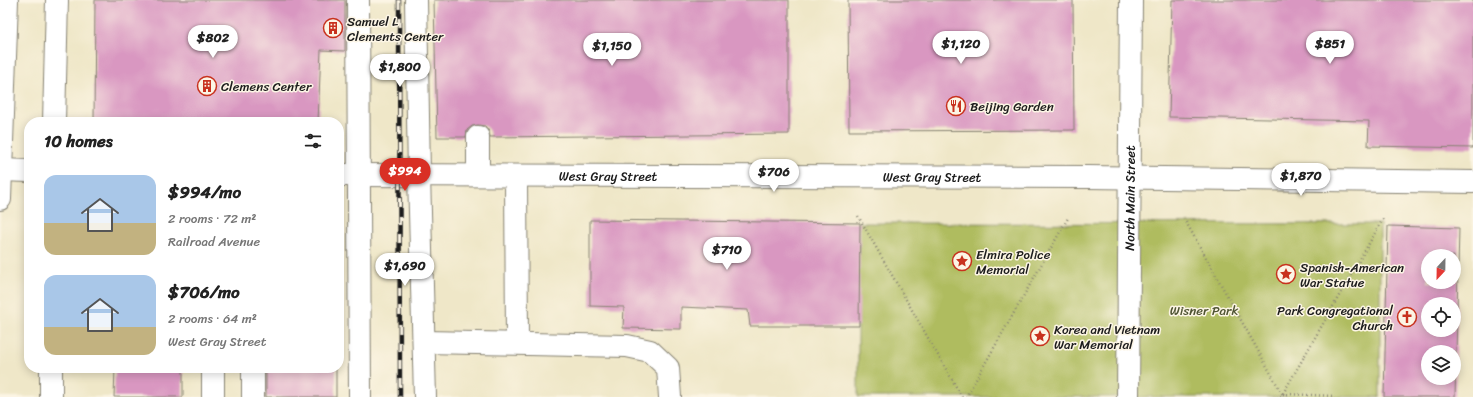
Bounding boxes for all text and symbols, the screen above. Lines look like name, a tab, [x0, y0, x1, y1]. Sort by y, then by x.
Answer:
place label: Samuel L Clements Center	[347, 10, 444, 48]
building icon: Samuel L Clements Center	[322, 17, 344, 39]
pin: $802	[189, 25, 237, 59]
text: $802	[197, 26, 229, 49]
pin: $1,120	[928, 31, 994, 65]
pin: $851	[1306, 31, 1354, 65]
text: $1,120	[941, 32, 981, 55]
text: $851	[1315, 32, 1345, 55]
pin: $1,150	[579, 33, 645, 67]
text: $1,150	[592, 34, 632, 57]
pin: $1,800	[367, 54, 433, 88]
text: $1,800	[379, 55, 421, 78]
building icon: Clemens Center	[196, 75, 218, 97]
place label: Clemens Center	[221, 75, 312, 98]
restaurant icon: Beijing Garden	[945, 95, 967, 117]
place label: Beijing Garden	[970, 95, 1054, 118]
text: 10 homes	[44, 126, 113, 156]
icon: filters	[302, 130, 324, 152]
street label: North Main Street	[1118, 145, 1142, 251]
pin: $994	[381, 158, 429, 192]
text: $994	[389, 159, 421, 182]
pin: $706	[750, 159, 798, 193]
text: $706	[758, 160, 790, 183]
pin: $1,870	[1268, 163, 1334, 197]
text: $1,870	[1280, 164, 1322, 187]
street label: West Gray Street	[559, 165, 658, 188]
street label: West Gray Street	[883, 165, 982, 189]
text: $994/mo	[168, 177, 241, 207]
icon: home	[76, 191, 124, 239]
text: 2 rooms · 72 m²	[168, 207, 256, 230]
text: Railroad Avenue	[168, 230, 260, 253]
pin: $710	[703, 237, 751, 271]
text: $710	[712, 238, 742, 261]
place label: Elmira Police Memorial	[976, 243, 1051, 281]
north arrow	[1421, 249, 1461, 289]
map controls	[1421, 249, 1461, 385]
place icon: Elmira Police Memorial	[951, 250, 973, 272]
pin: $1,690	[372, 253, 438, 287]
text: $1,690	[384, 254, 426, 277]
place label: Spanish-American War Statue	[1300, 256, 1404, 294]
place icon: Spanish-American War Statue	[1275, 263, 1297, 285]
text: $706/mo	[168, 277, 240, 307]
icon: home	[76, 291, 124, 339]
button: locate	[1421, 297, 1461, 337]
park label: Wisner Park	[1170, 299, 1238, 322]
place label: Park Congregational Church	[1277, 299, 1393, 337]
church icon: Park Congregational Church	[1396, 306, 1418, 328]
text: 2 rooms · 64 m²	[168, 307, 257, 330]
place label: Korea and Vietnam War Memorial	[1054, 318, 1160, 356]
place icon: Korea and Vietnam War Memorial	[1029, 325, 1051, 347]
text: West Gray Street	[168, 330, 266, 353]
button: layers	[1421, 345, 1461, 385]

